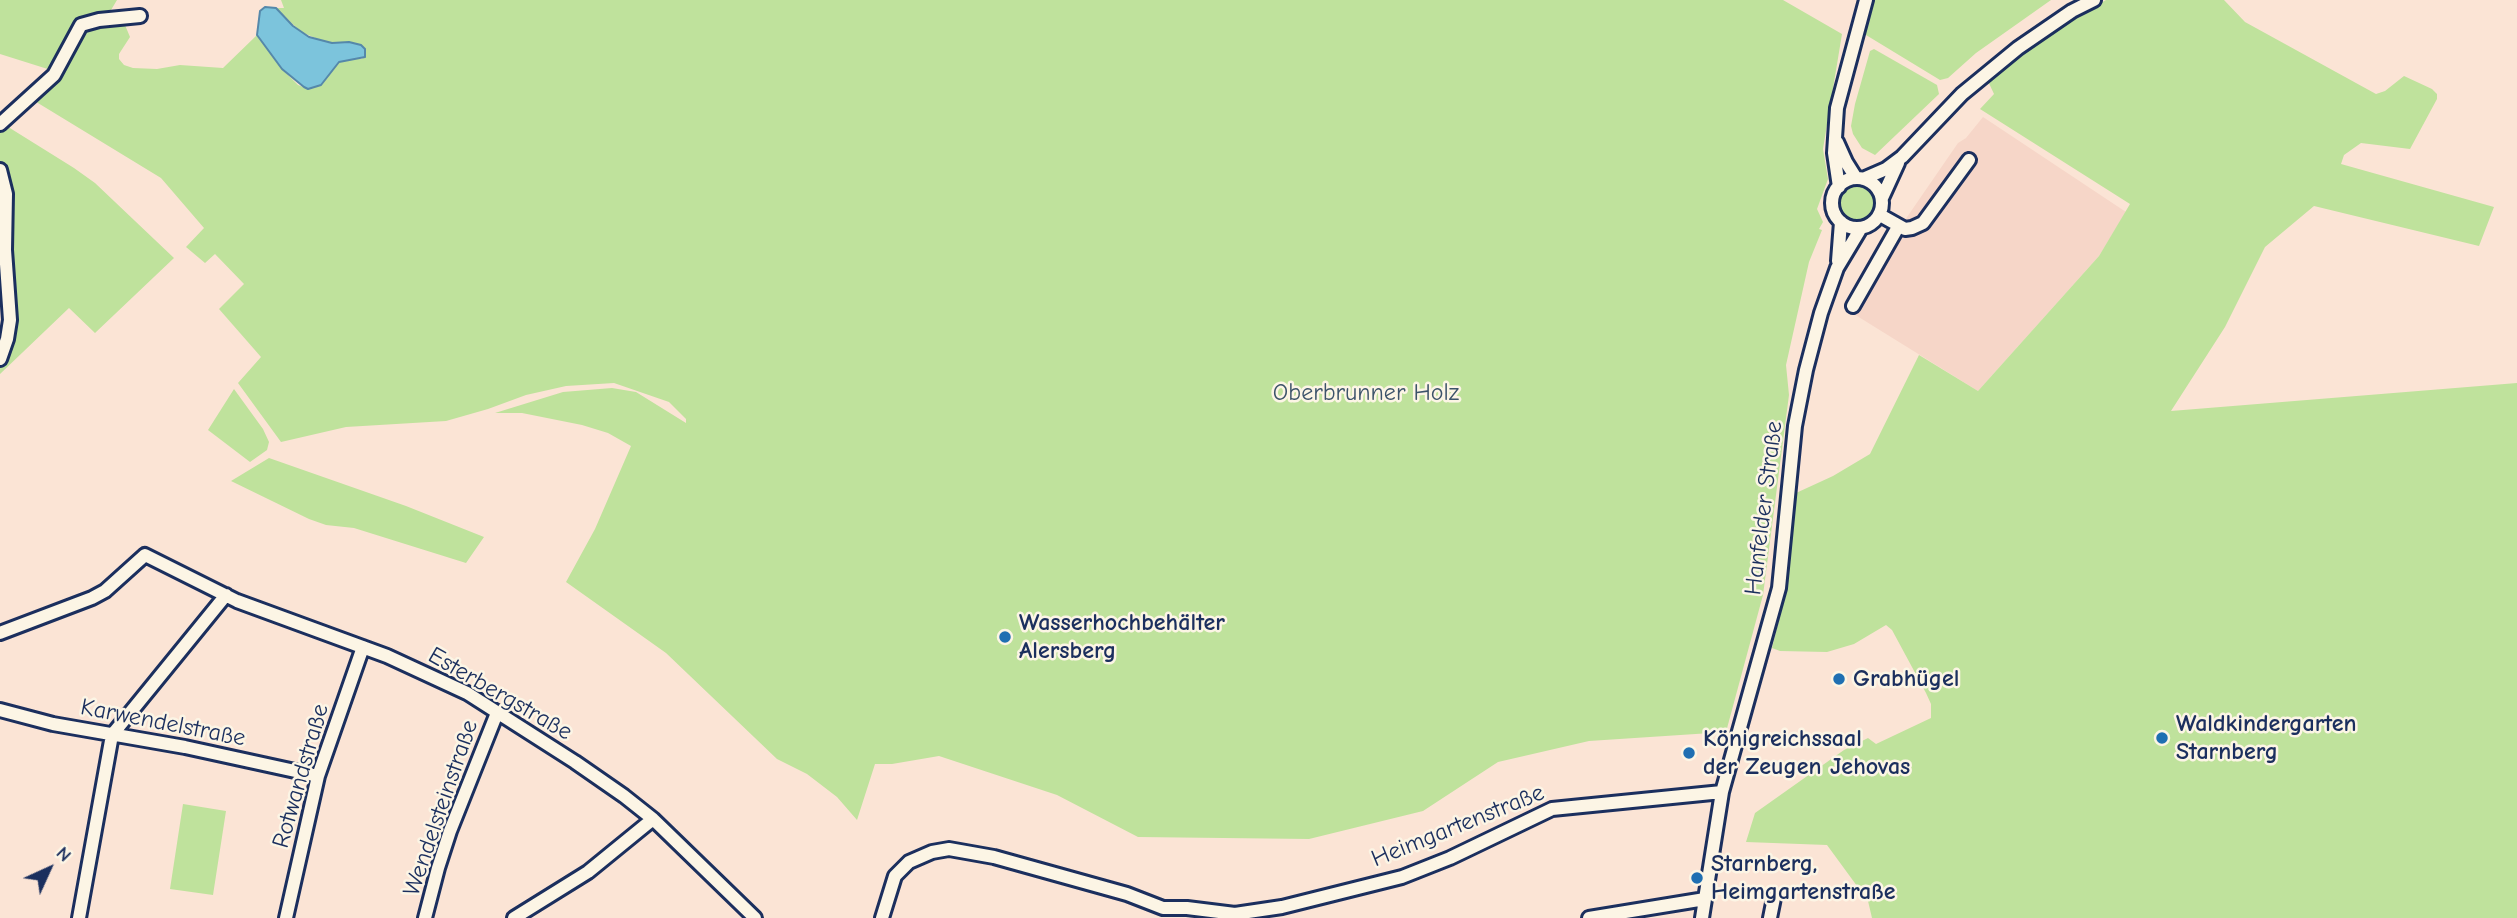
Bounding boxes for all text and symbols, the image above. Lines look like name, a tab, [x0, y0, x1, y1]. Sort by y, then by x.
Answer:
park label: Oberbrunner Holz	[1273, 379, 1459, 407]
street label: Hanfelder Straße	[1739, 419, 1789, 597]
place label: Wasserhochbehälter Alersberg	[1019, 609, 1225, 665]
marker: Wasserhochbehälter Alersberg	[997, 629, 1013, 645]
street label: Esterbergstraße	[423, 641, 577, 747]
place label: Grabhügel	[1853, 665, 1959, 693]
marker: Grabhügel	[1831, 671, 1847, 687]
street label: Karwendelstraße	[78, 693, 248, 753]
street label: Rotwandstraße	[267, 701, 335, 851]
place label: Waldkindergarten Starnberg	[2176, 710, 2356, 766]
street label: Wendelsteinstraße	[397, 716, 485, 900]
place label: Königreichssaal der Zeugen Jehovas	[1703, 725, 1910, 781]
marker: Waldkindergarten Starnberg	[2154, 730, 2170, 746]
marker: Königreichssaal der Zeugen Jehovas	[1681, 745, 1697, 761]
street label: Heimgartenstraße	[1367, 778, 1549, 874]
north arrow	[14, 834, 84, 904]
text: N	[52, 842, 76, 866]
place label: Starnberg, Heimgartenstraße	[1711, 850, 1895, 906]
marker: Starnberg, Heimgartenstraße	[1689, 870, 1705, 886]

